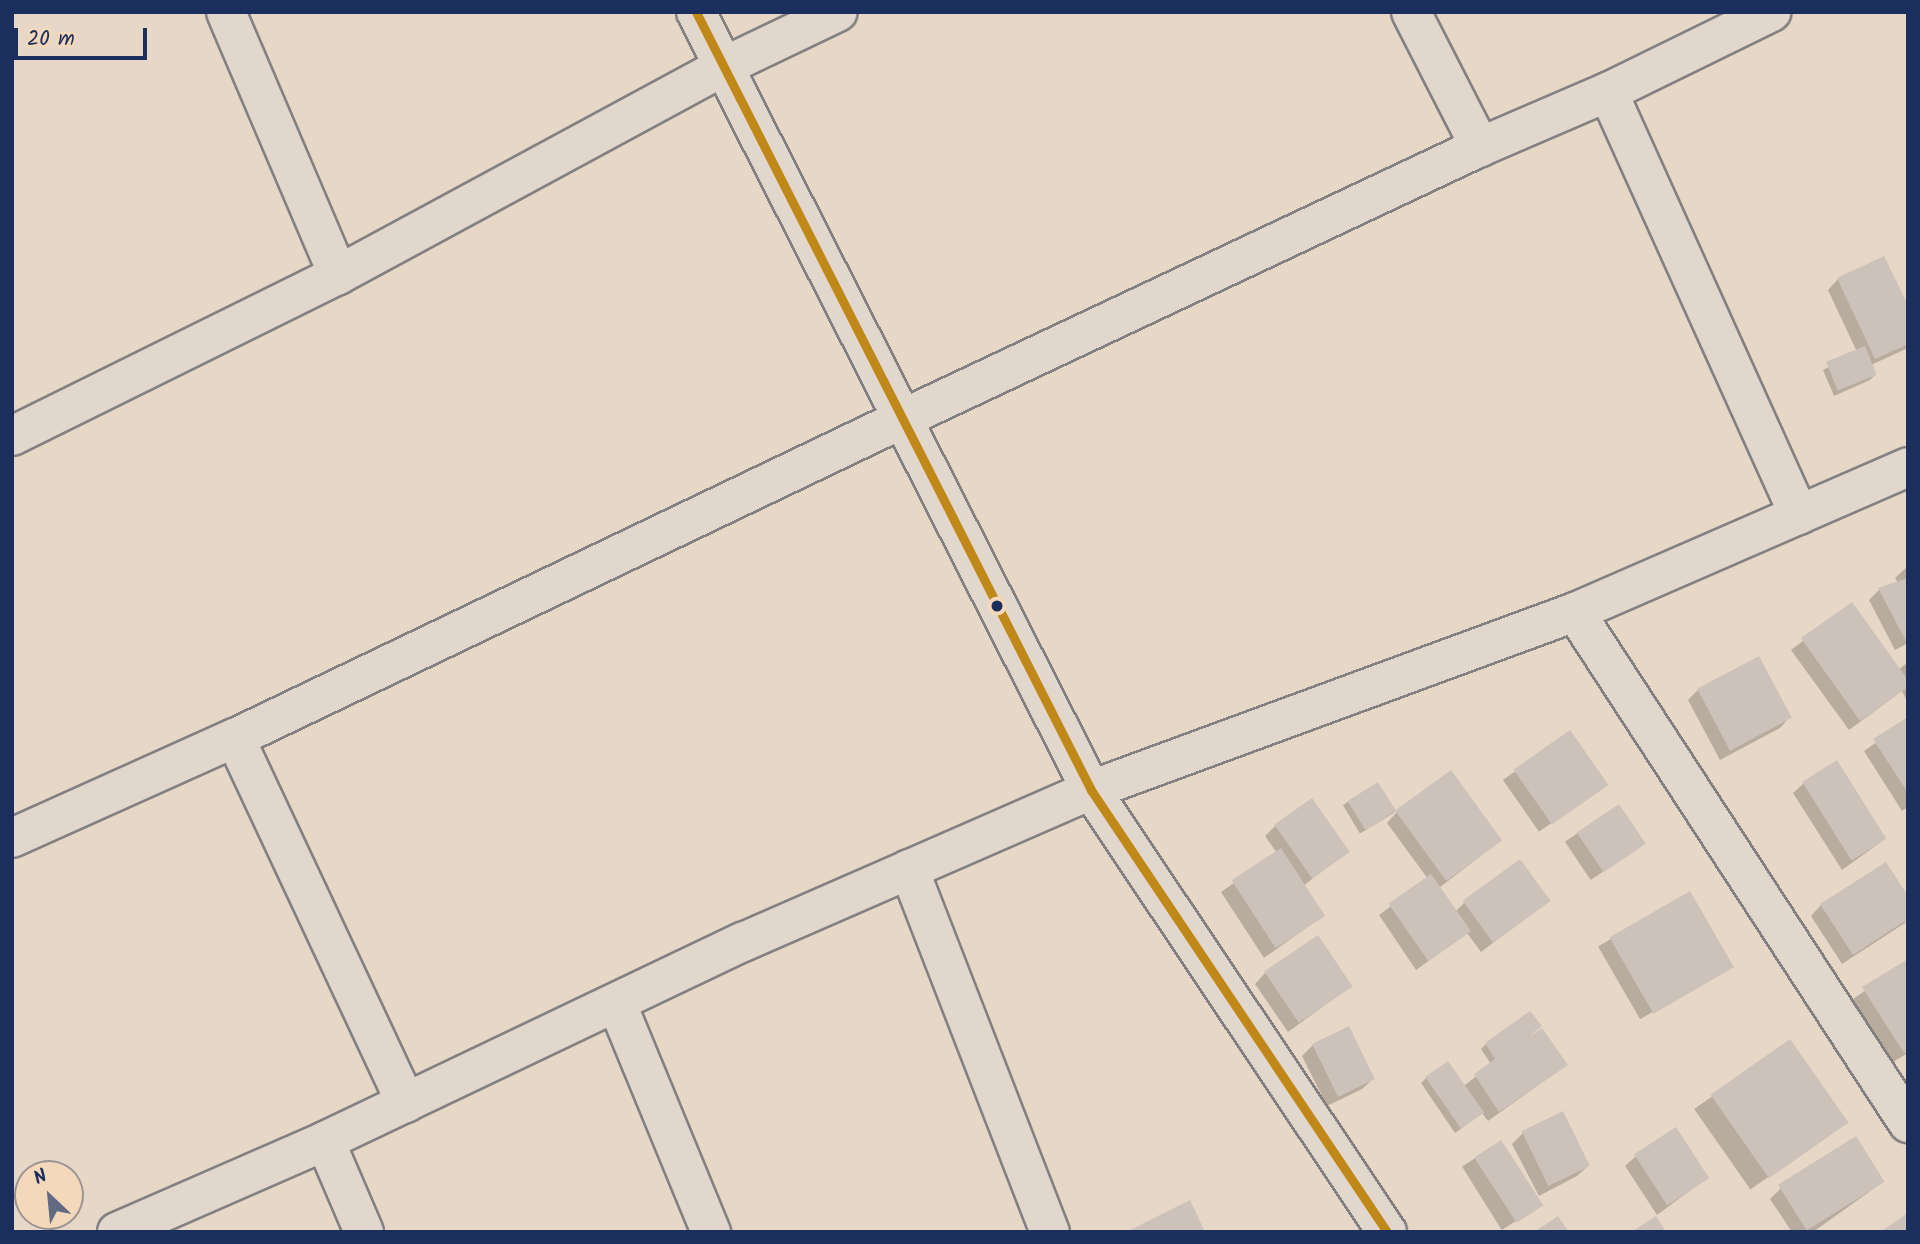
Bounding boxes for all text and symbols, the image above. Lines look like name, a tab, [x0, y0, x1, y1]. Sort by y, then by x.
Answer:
scale bar	[18, 14, 150, 58]
text: 20 m	[27, 23, 75, 56]
unlabelled marker	[990, 599, 1004, 613]
north arrow	[14, 1160, 84, 1230]
text: N	[29, 1162, 53, 1194]

